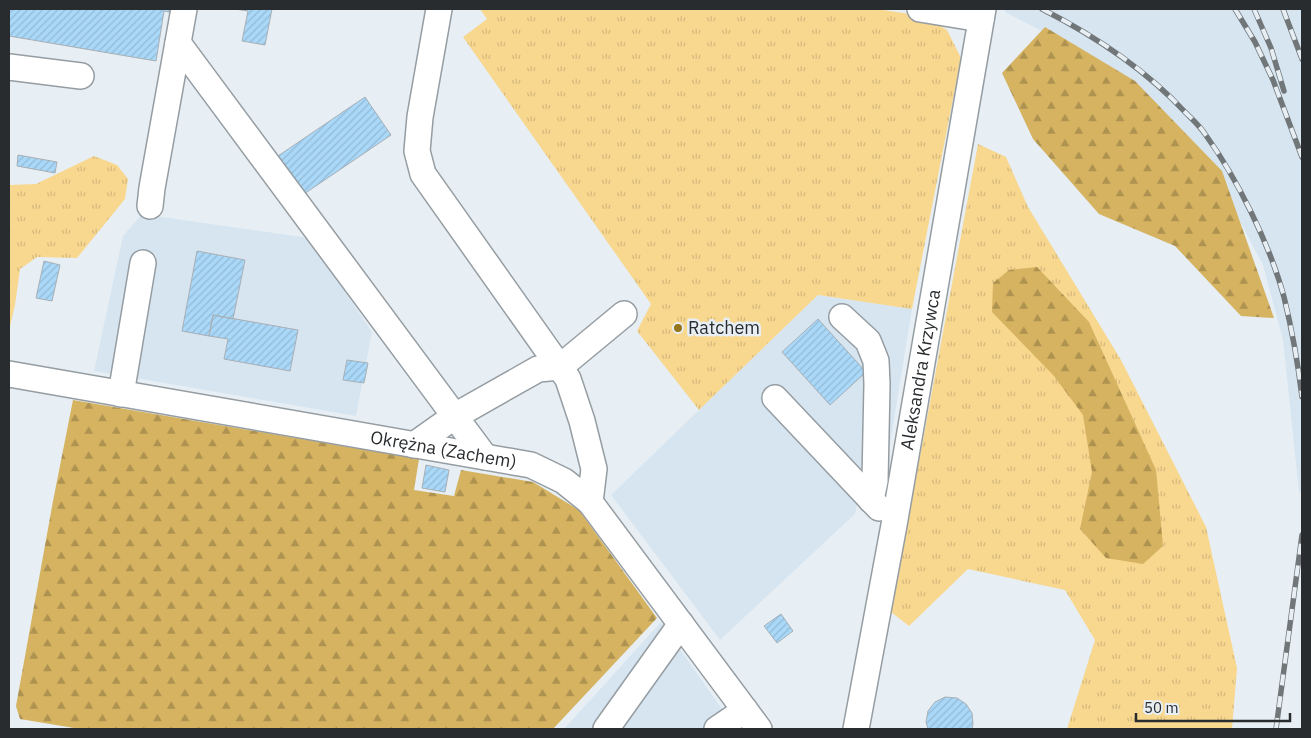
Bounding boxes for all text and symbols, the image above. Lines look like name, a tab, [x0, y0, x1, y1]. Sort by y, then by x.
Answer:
street label: Aleksandra Krzywca	[895, 287, 946, 452]
place label: Ratchem	[688, 316, 760, 339]
marker: Ratchem	[672, 322, 684, 334]
street label: Okrężna (Zachem)	[369, 425, 518, 473]
scale bar	[1136, 690, 1290, 722]
text: 50 m	[1144, 698, 1179, 717]

